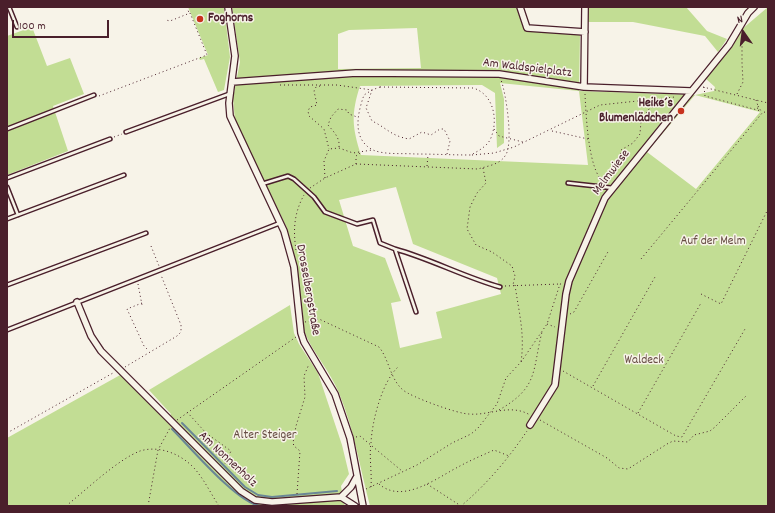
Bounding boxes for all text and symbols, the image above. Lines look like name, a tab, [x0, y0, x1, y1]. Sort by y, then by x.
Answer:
place label: Foghorns	[208, 11, 253, 27]
scale bar	[14, 12, 111, 38]
north arrow	[723, 12, 763, 52]
text: N	[736, 12, 745, 29]
marker: Foghorns	[195, 14, 205, 24]
text: 100 m	[19, 18, 46, 35]
street label: Am Waldspielplatz	[482, 56, 572, 82]
place label: Heike´s Blumenlädchen	[599, 96, 673, 127]
marker: Heike´s Blumenlädchen	[676, 106, 686, 116]
street label: Melmwiese	[590, 147, 634, 199]
park label: Auf der Melm	[680, 234, 746, 250]
street label: Drosselbergstraße	[291, 243, 323, 337]
park label: Waldeck	[624, 353, 664, 369]
park label: Alter Steiger	[233, 428, 297, 444]
street label: Am Nonnenholz	[194, 429, 260, 491]

